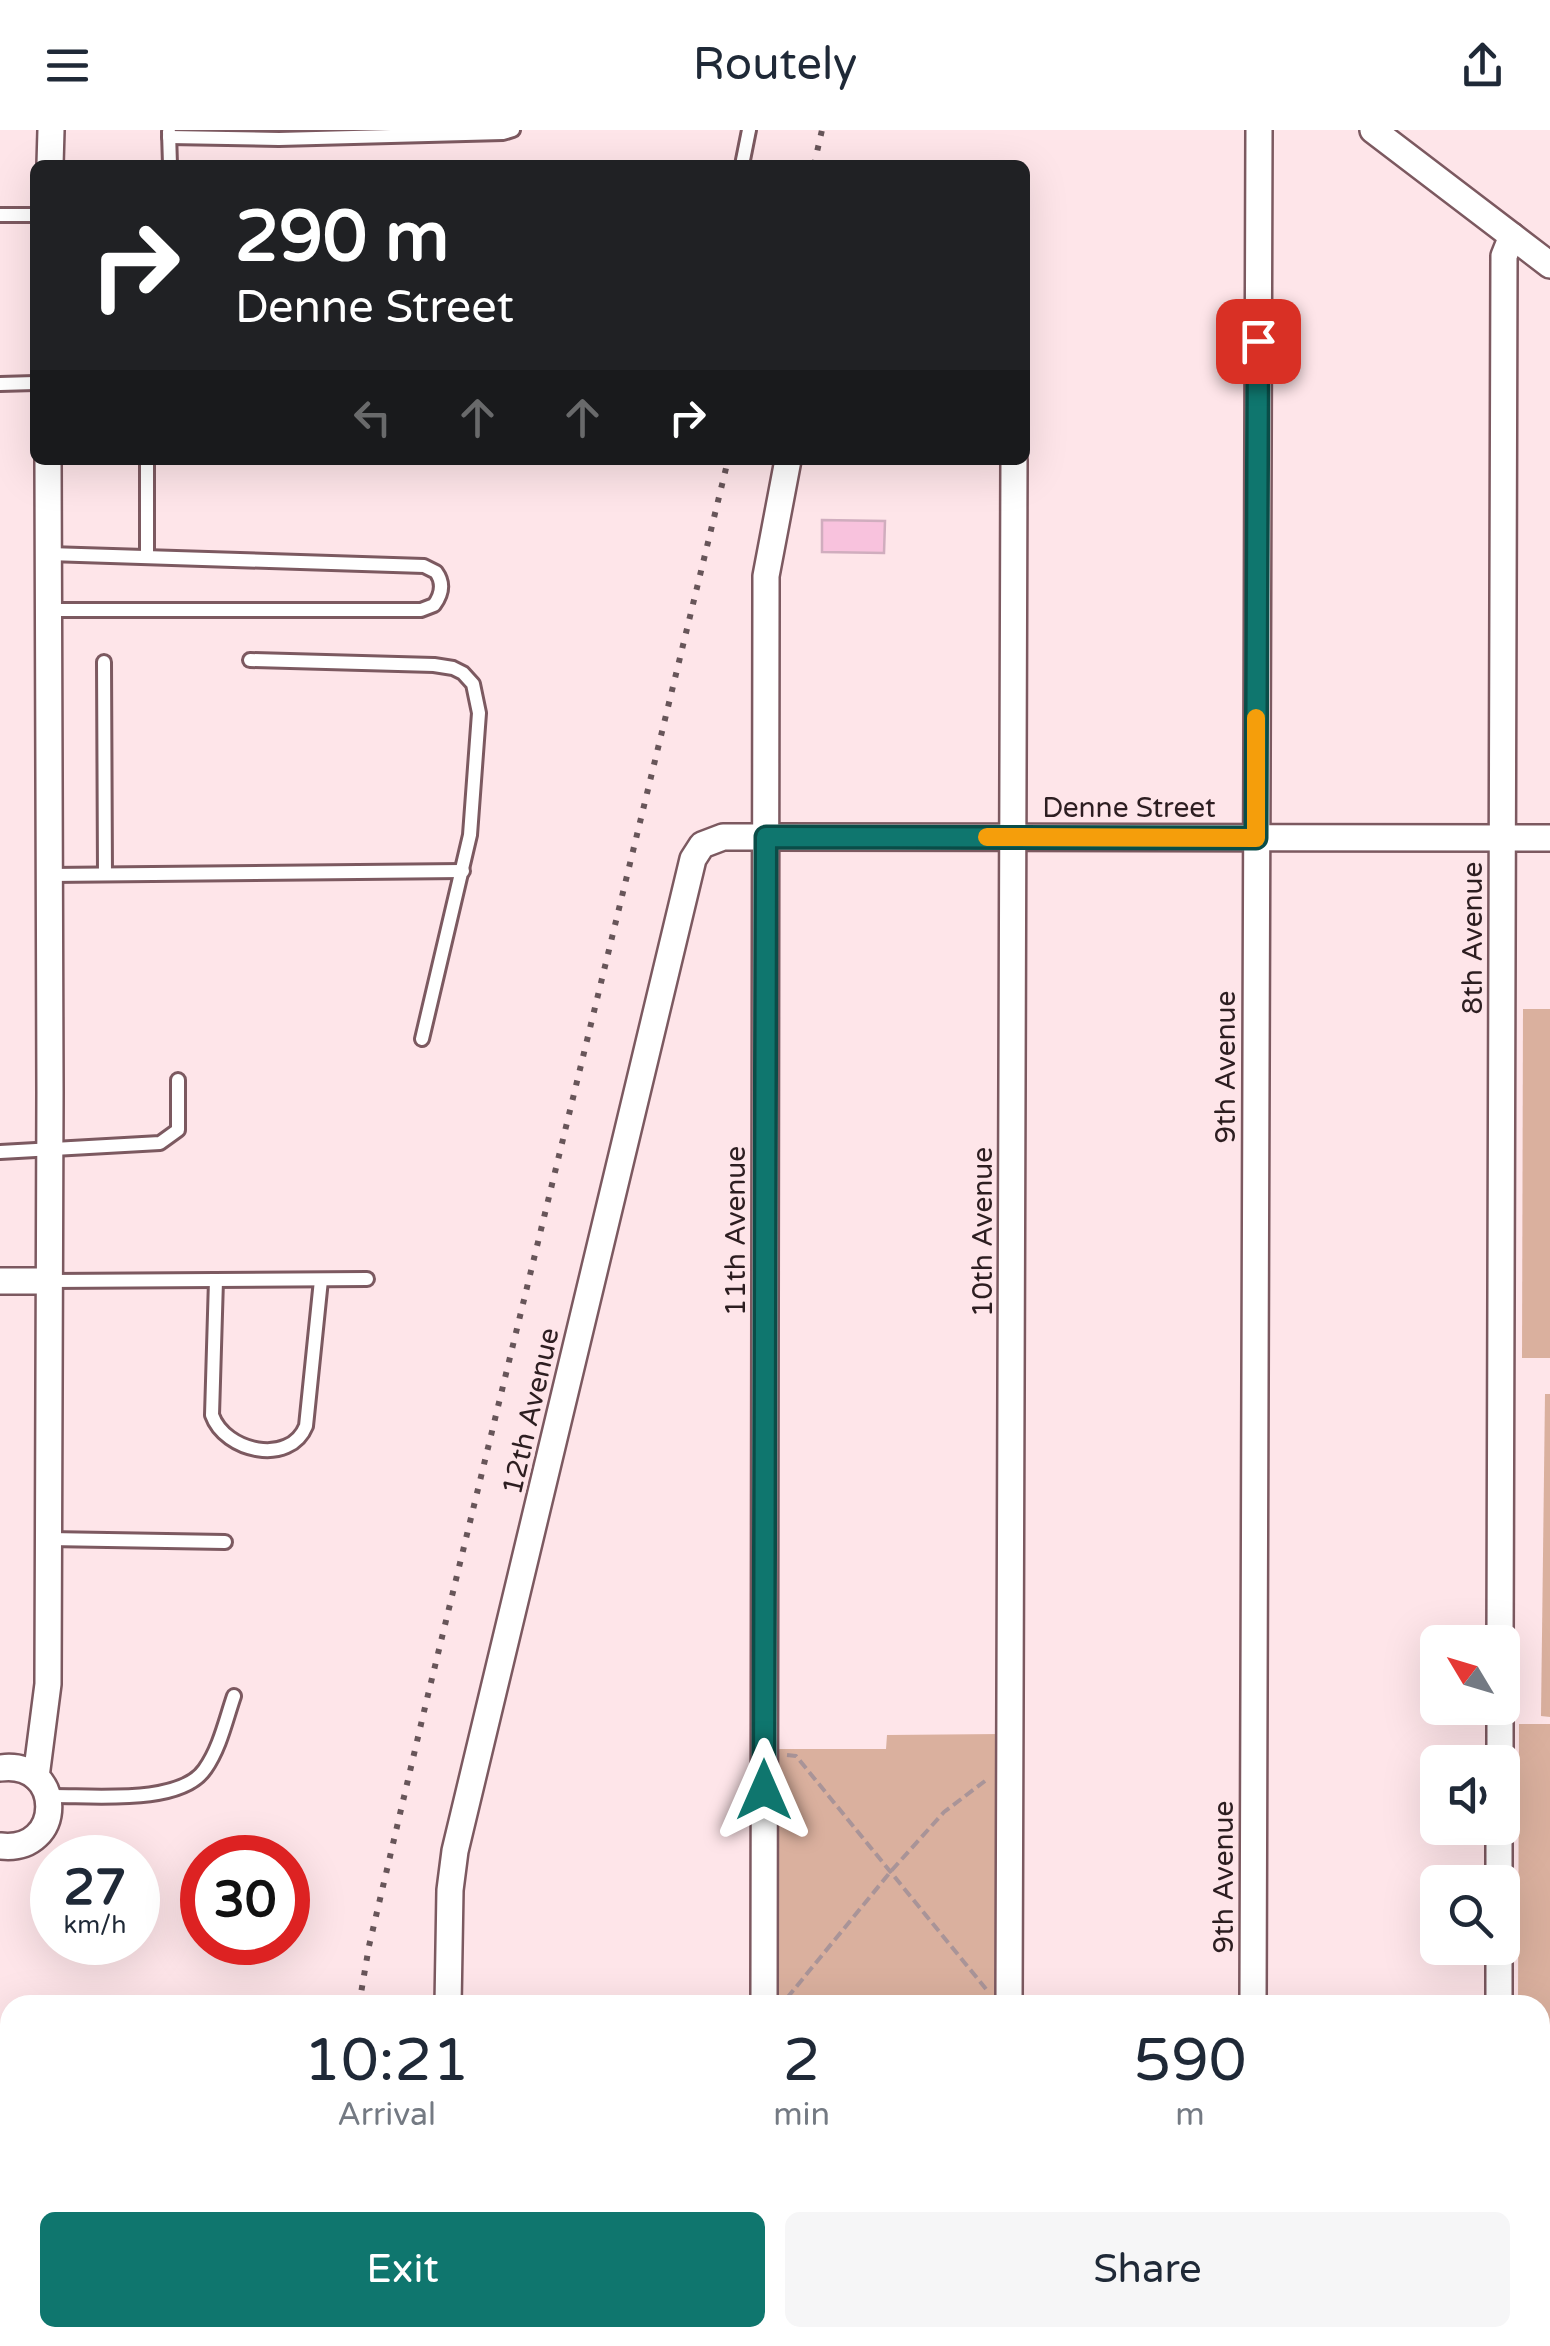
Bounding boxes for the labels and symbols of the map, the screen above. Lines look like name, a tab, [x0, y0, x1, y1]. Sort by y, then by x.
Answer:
pin	[1216, 299, 1301, 384]
street label: Denne Street	[1042, 791, 1216, 825]
street label: 8th Avenue	[1456, 862, 1490, 1014]
street label: 9th Avenue	[1209, 991, 1243, 1143]
street label: 11th Avenue	[719, 1146, 753, 1316]
street label: 10th Avenue	[966, 1147, 1000, 1317]
street label: 12th Avenue	[495, 1324, 567, 1498]
north arrow	[1420, 1625, 1520, 1725]
position arrow	[712, 1738, 816, 1842]
street label: 9th Avenue	[1207, 1801, 1241, 1953]
speed limit sign: 30	[180, 1835, 310, 1965]

